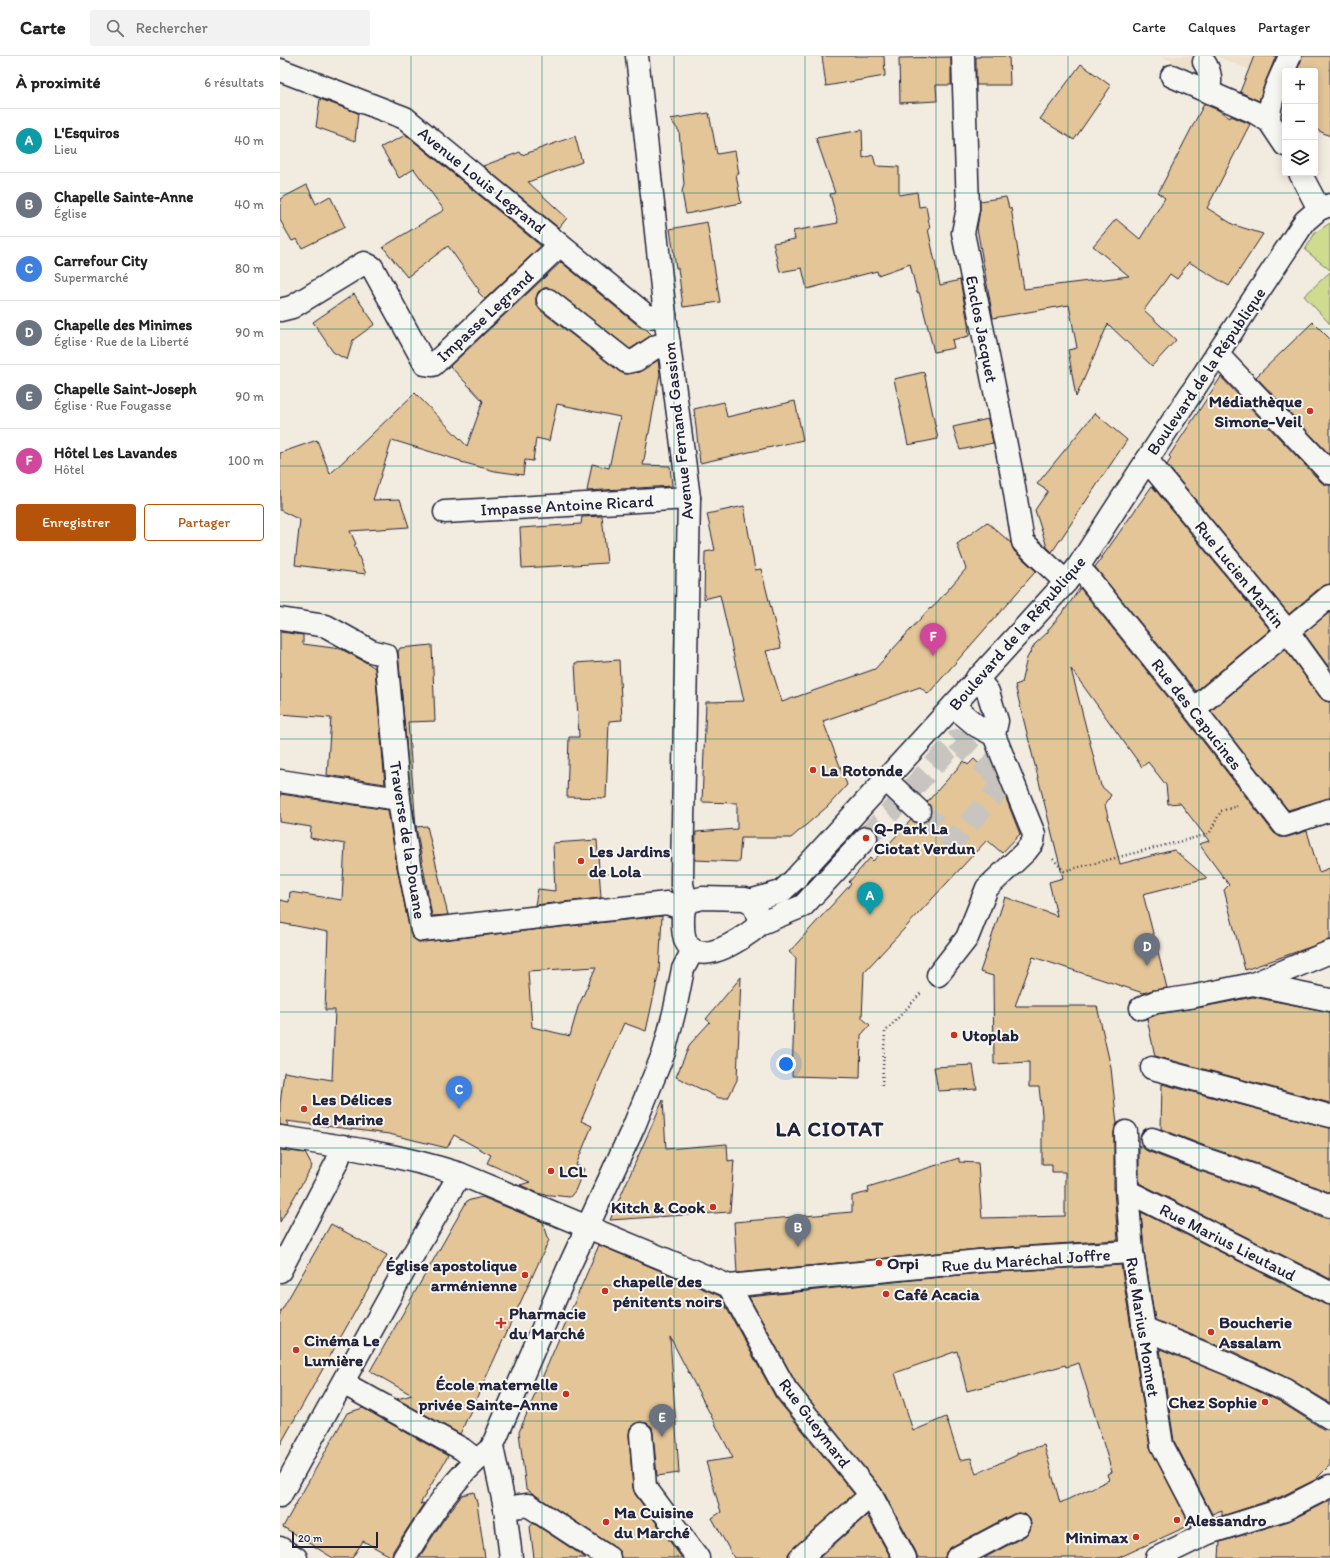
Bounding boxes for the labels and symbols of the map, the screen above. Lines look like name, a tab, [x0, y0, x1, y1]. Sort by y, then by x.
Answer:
street label: Avenue Louis Legrand	[414, 122, 550, 238]
street label: Impasse Legrand	[433, 266, 537, 366]
street label: Enclos Jacquet	[962, 274, 1002, 384]
street label: Boulevard de la République	[1142, 283, 1270, 459]
street label: Avenue Fernand Gassion	[659, 341, 697, 521]
place label: Médiathèque Simone-Veil	[1209, 391, 1302, 431]
marker: Médiathèque Simone-Veil	[1305, 406, 1315, 416]
street label: Impasse Antoine Ricard	[480, 490, 655, 520]
street label: Rue Lucien Martin	[1191, 517, 1289, 631]
street label: Boulevard de la République	[944, 552, 1090, 714]
pin: F	[920, 623, 946, 656]
street label: Rue des Capucines	[1147, 654, 1247, 774]
street label: Traverse de la Douane	[386, 760, 430, 920]
place label: La Rotonde	[821, 760, 903, 780]
marker: La Rotonde	[808, 765, 818, 775]
place label: Q-Park La Ciotat Verdun	[874, 818, 976, 858]
marker: Q-Park La Ciotat Verdun	[861, 833, 871, 843]
place label: Les Jardins de Lola	[589, 841, 671, 881]
marker: Les Jardins de Lola	[576, 856, 586, 866]
pin: A	[857, 882, 883, 915]
pin: D	[1134, 933, 1160, 966]
place label: Utoplab	[962, 1025, 1019, 1046]
marker: Utoplab	[949, 1030, 959, 1040]
your location	[776, 1054, 796, 1074]
pin: C	[446, 1076, 472, 1109]
place label: Les Délices de Marine	[312, 1089, 392, 1129]
marker: Les Délices de Marine	[299, 1104, 309, 1114]
district label: LA CIOTAT	[776, 1116, 884, 1141]
place label: LCL	[559, 1161, 588, 1181]
marker: LCL	[546, 1166, 556, 1176]
place label: Kitch & Cook	[611, 1197, 705, 1217]
street label: Rue Marius Lieutaud	[1157, 1199, 1300, 1285]
marker: Kitch & Cook	[708, 1202, 718, 1212]
pin: B	[785, 1214, 811, 1247]
street label: Rue du Maréchal Joffre	[941, 1244, 1111, 1276]
place label: Orpi	[887, 1253, 919, 1274]
place label: Église apostolique arménienne	[386, 1255, 517, 1295]
street label: Rue Marius Monnet	[1122, 1256, 1164, 1399]
marker: Orpi	[874, 1258, 884, 1268]
marker: Église apostolique arménienne	[520, 1270, 530, 1280]
place label: chapelle des pénitents noirs	[612, 1271, 722, 1312]
place label: Café Acacia	[894, 1284, 980, 1304]
marker: chapelle des pénitents noirs	[600, 1286, 610, 1296]
marker: Café Acacia	[881, 1289, 891, 1299]
place label: Pharmacie du Marché	[509, 1303, 586, 1343]
place label: Boucherie Assalam	[1218, 1312, 1292, 1352]
marker: Pharmacie du Marché	[496, 1318, 506, 1328]
marker: Boucherie Assalam	[1206, 1327, 1216, 1337]
place label: Cinéma Le Lumière	[304, 1330, 380, 1370]
marker: Cinéma Le Lumière	[291, 1345, 301, 1355]
place label: École maternelle privée Sainte-Anne	[417, 1374, 558, 1415]
street label: Rue Gueymard	[775, 1374, 856, 1472]
marker: École maternelle privée Sainte-Anne	[561, 1389, 571, 1399]
place label: Chez Sophie	[1168, 1392, 1257, 1413]
marker: Chez Sophie	[1260, 1397, 1270, 1407]
pin: E	[649, 1404, 675, 1437]
place label: Ma Cuisine du Marché	[614, 1502, 694, 1542]
place label: Alessandro	[1184, 1510, 1267, 1530]
marker: Alessandro	[1172, 1515, 1182, 1525]
marker: Ma Cuisine du Marché	[601, 1517, 611, 1527]
place label: Minimax	[1065, 1527, 1129, 1547]
scale bar	[292, 1530, 378, 1549]
marker: Minimax	[1131, 1532, 1141, 1542]

